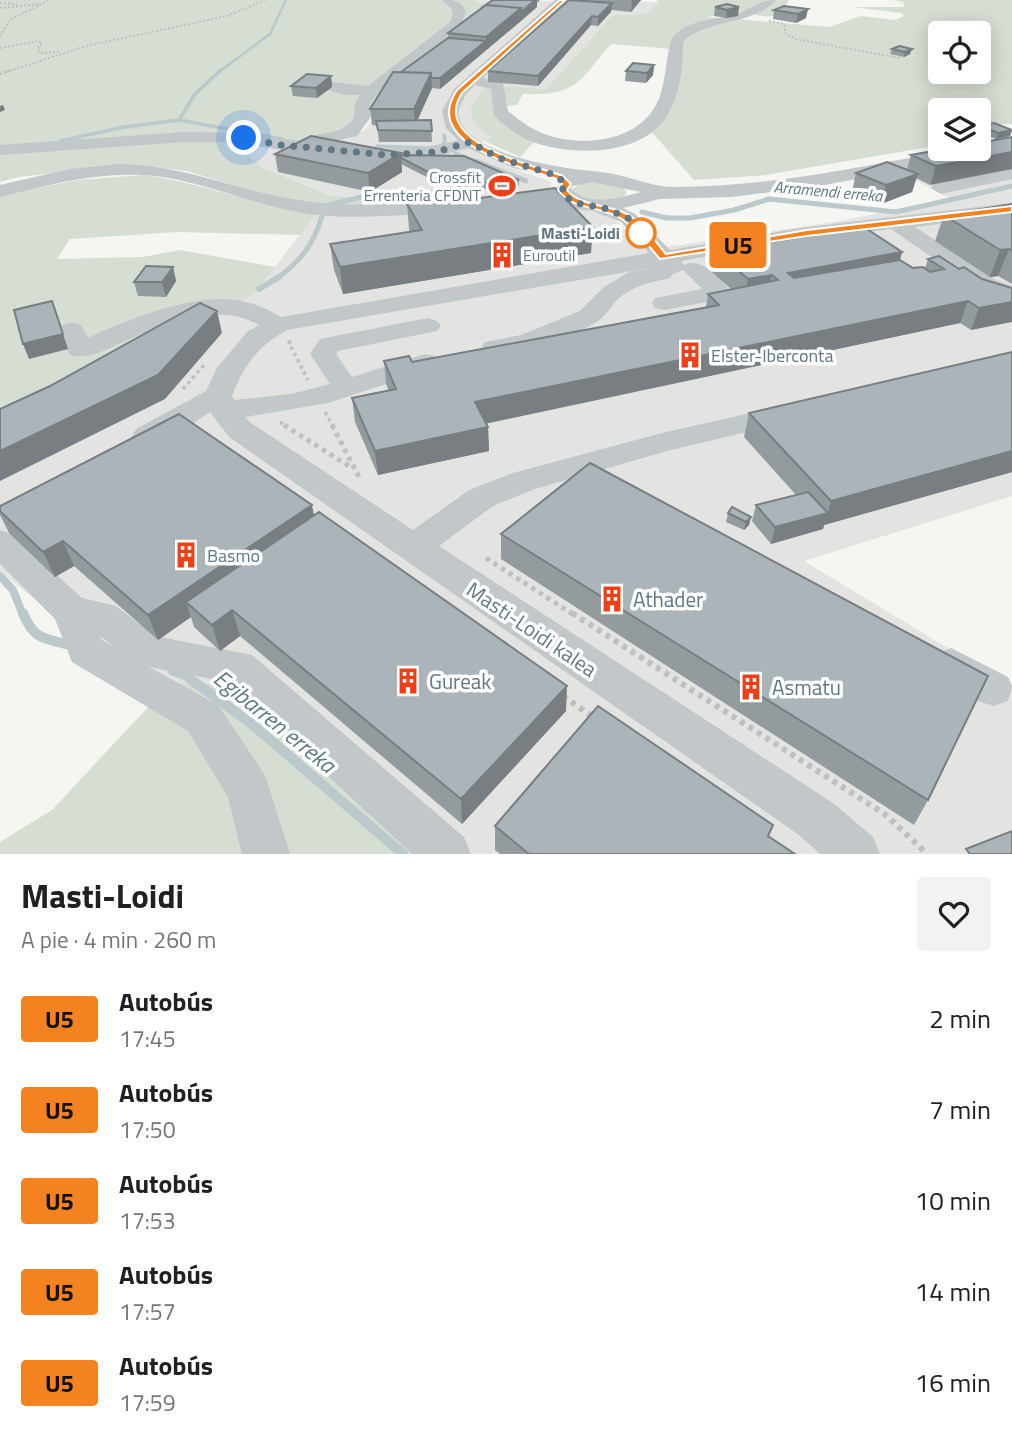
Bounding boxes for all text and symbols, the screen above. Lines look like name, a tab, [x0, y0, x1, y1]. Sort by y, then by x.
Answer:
map controls	[928, 21, 991, 161]
button: locate	[928, 21, 991, 84]
button: layers	[928, 98, 991, 161]
your location	[226, 120, 261, 155]
place label: Crossfit Errenteria CFDNT	[364, 165, 482, 207]
sports icon: Crossfit Errenteria CFDNT	[487, 171, 517, 201]
water label: Arramendi erreka	[773, 174, 884, 208]
marker: Masti-Loidi	[626, 218, 656, 248]
place label: Masti-Loidi	[541, 221, 620, 245]
line badge: U5	[706, 222, 770, 268]
text: U5	[723, 227, 753, 263]
building icon: Euroutil	[487, 240, 517, 270]
place label: Euroutil	[523, 243, 575, 267]
building icon: Elster-Iberconta	[675, 340, 705, 370]
place label: Elster-Iberconta	[711, 342, 833, 369]
building icon: Basmo	[171, 540, 201, 570]
place label: Basmo	[207, 542, 260, 569]
street label: Masti-Loidi kalea	[460, 573, 604, 685]
place label: Athader	[633, 583, 703, 615]
building icon: Athader	[597, 584, 627, 614]
water label: Egibarren erreka	[206, 661, 345, 782]
place label: Gureak	[429, 665, 491, 697]
building icon: Gureak	[393, 666, 423, 696]
place label: Asmatu	[772, 671, 841, 703]
building icon: Asmatu	[736, 672, 766, 702]
text: Masti-Loidi	[21, 871, 184, 921]
button: heart	[917, 877, 991, 951]
text: A pie · 4 min · 260 m	[21, 922, 216, 957]
text: Autobús	[119, 982, 213, 1021]
text: 2 min	[929, 999, 991, 1038]
text: U5	[45, 1001, 74, 1037]
text: 17:45	[119, 1021, 176, 1056]
text: Autobús	[119, 1073, 213, 1112]
text: 7 min	[929, 1090, 991, 1129]
text: U5	[45, 1092, 74, 1128]
text: 17:50	[119, 1112, 176, 1147]
text: Autobús	[119, 1164, 213, 1203]
text: 10 min	[915, 1181, 991, 1220]
text: U5	[45, 1183, 74, 1219]
text: 17:53	[119, 1203, 176, 1238]
text: Autobús	[119, 1255, 213, 1294]
text: 14 min	[915, 1272, 991, 1311]
text: U5	[45, 1274, 74, 1310]
text: 17:57	[119, 1294, 176, 1329]
text: Autobús	[119, 1346, 213, 1385]
text: 16 min	[915, 1363, 991, 1402]
text: U5	[45, 1365, 74, 1401]
text: 17:59	[119, 1385, 176, 1420]

